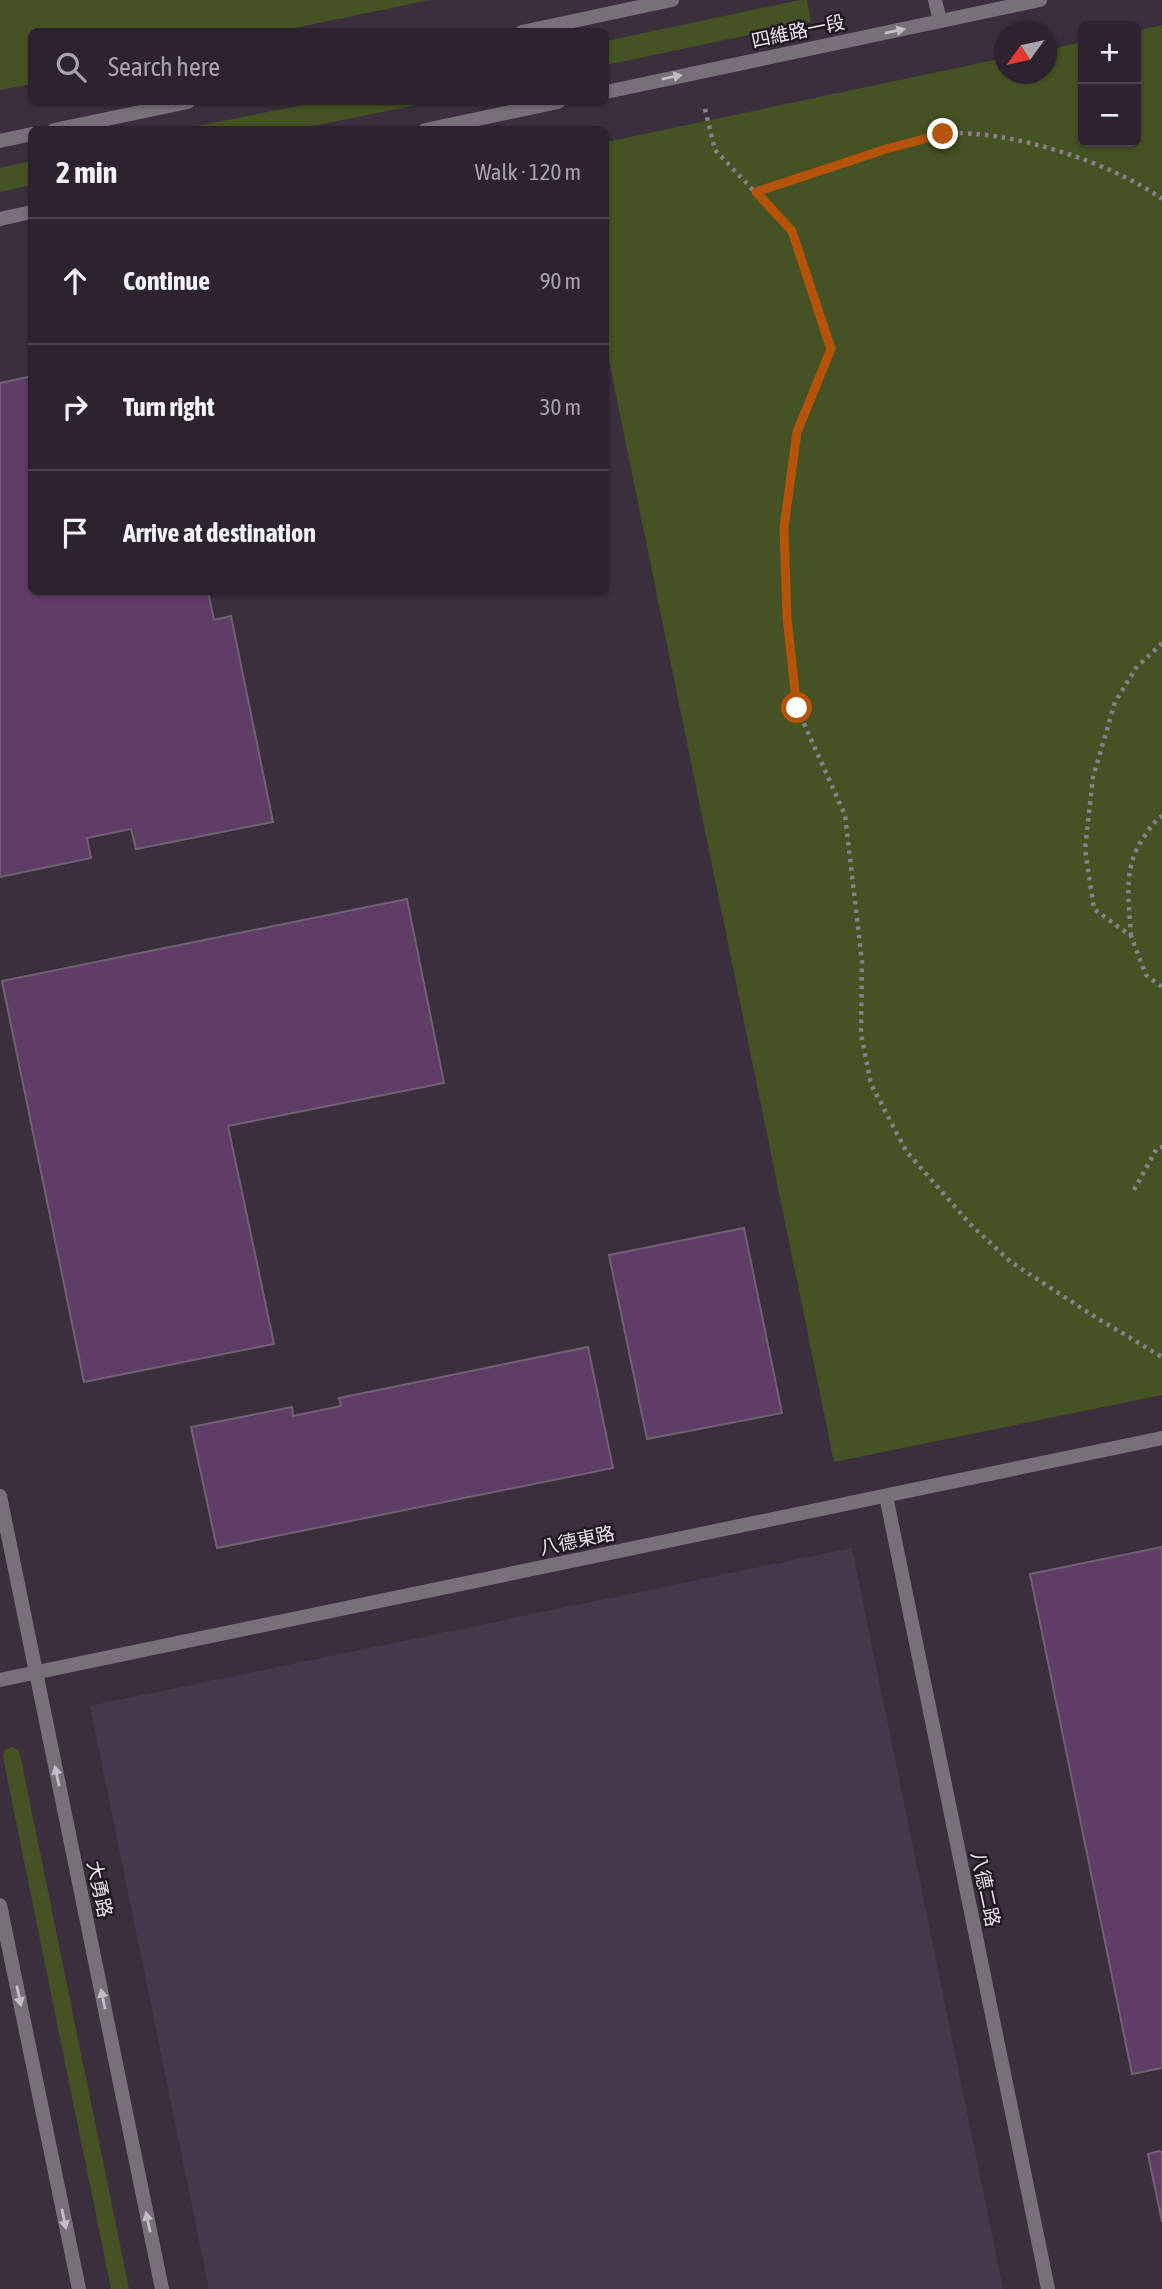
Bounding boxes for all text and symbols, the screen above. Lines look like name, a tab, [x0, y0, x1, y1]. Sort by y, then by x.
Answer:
street label: 四維路一段	[749, 10, 847, 52]
north arrow	[994, 21, 1057, 84]
map controls	[1078, 21, 1141, 147]
button: +	[1078, 21, 1141, 84]
one-way arrow	[884, 25, 906, 36]
search box	[28, 28, 609, 105]
icon: search	[52, 48, 90, 86]
text: Search here	[108, 52, 220, 82]
one-way arrow	[661, 72, 683, 83]
button: −	[1078, 84, 1141, 147]
route end	[927, 118, 958, 149]
text: 2 min	[56, 155, 117, 189]
text: Walk · 120 m	[475, 159, 581, 185]
icon: ahead	[56, 262, 94, 300]
text: Continue	[123, 266, 210, 296]
text: 90 m	[540, 268, 581, 294]
icon: right	[56, 388, 94, 426]
text: Turn right	[123, 392, 214, 422]
text: 30 m	[540, 394, 581, 420]
icon: arrive	[56, 514, 94, 552]
text: Arrive at destination	[123, 518, 316, 548]
route start	[781, 692, 812, 723]
street label: 八德東路	[538, 1521, 616, 1559]
one-way arrow	[52, 1765, 63, 1787]
street label: 八德二路	[967, 1850, 1005, 1928]
street label: 大勇路	[83, 1859, 117, 1919]
one-way arrow	[13, 1985, 24, 2007]
one-way arrow	[97, 1988, 108, 2010]
one-way arrow	[59, 2208, 70, 2230]
one-way arrow	[143, 2211, 154, 2233]

